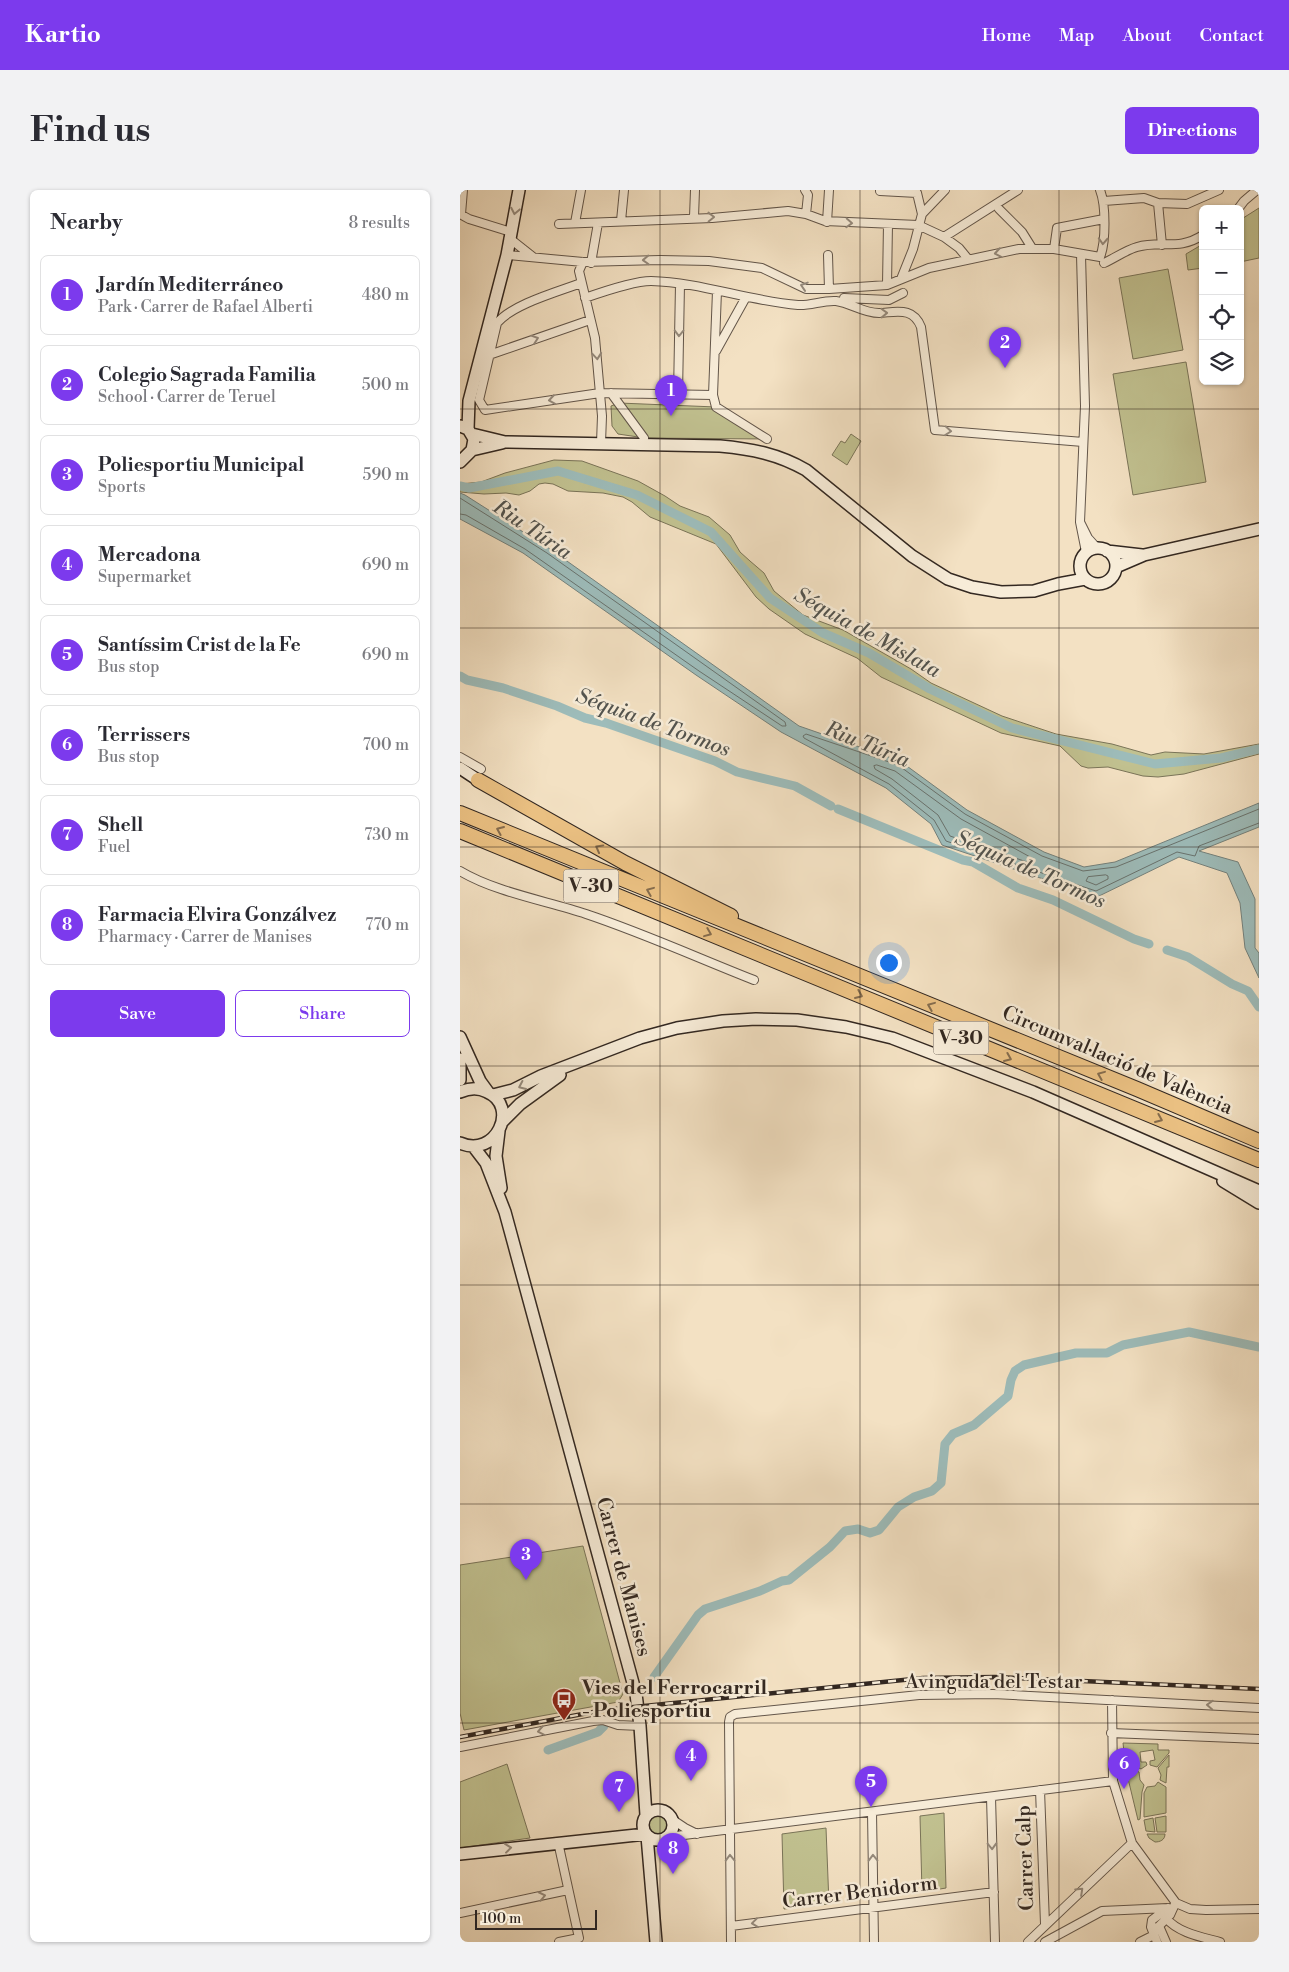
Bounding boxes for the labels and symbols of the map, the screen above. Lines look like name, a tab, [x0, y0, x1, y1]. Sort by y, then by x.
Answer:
one-way arrow	[510, 207, 520, 216]
one-way arrow	[707, 212, 715, 223]
one-way arrow	[845, 217, 853, 228]
one-way arrow	[1097, 237, 1108, 245]
one-way arrow	[994, 247, 1003, 257]
one-way arrow	[642, 255, 650, 266]
one-way arrow	[800, 282, 809, 292]
one-way arrow	[880, 307, 888, 318]
pin: 2	[989, 327, 1021, 368]
one-way arrow	[674, 329, 684, 337]
one-way arrow	[530, 335, 539, 345]
one-way arrow	[591, 353, 602, 361]
pin: 1	[655, 375, 687, 416]
one-way arrow	[548, 395, 556, 405]
one-way arrow	[944, 426, 952, 437]
water label: Riu Túria	[487, 494, 577, 566]
water label: Séquia de Mislata	[789, 582, 945, 684]
water label: Séquia de Tormos	[572, 683, 734, 763]
water label: Riu Túria	[820, 716, 914, 774]
one-way arrow	[496, 825, 505, 836]
water label: Séquia de Tormos	[951, 825, 1109, 915]
one-way arrow	[595, 844, 604, 854]
road number: V-30	[564, 869, 618, 902]
one-way arrow	[646, 887, 655, 898]
one-way arrow	[703, 927, 712, 938]
your location	[876, 950, 902, 976]
one-way arrow	[854, 989, 862, 999]
one-way arrow	[927, 1001, 936, 1012]
street label: Circumval·lació de València	[998, 1001, 1237, 1121]
road number: V-30	[934, 1021, 988, 1054]
one-way arrow	[1004, 1052, 1012, 1062]
one-way arrow	[1097, 1070, 1106, 1081]
one-way arrow	[518, 1079, 527, 1090]
one-way arrow	[1154, 1113, 1163, 1124]
street label: Carrer de Manises	[590, 1495, 656, 1659]
pin: 3	[510, 1539, 542, 1580]
street label: Avinguda del Testar	[904, 1670, 1083, 1695]
place label: Vies del Ferrocarril - Poliesportiu	[581, 1676, 767, 1724]
bus stop icon: Vies del Ferrocarril - Poliesportiu	[551, 1687, 577, 1721]
one-way arrow	[1206, 1700, 1214, 1711]
one-way arrow	[536, 1725, 545, 1735]
pin: 4	[675, 1740, 707, 1781]
pin: 6	[1108, 1748, 1140, 1789]
pin: 5	[855, 1766, 887, 1807]
pin: 7	[603, 1771, 635, 1812]
street label: Carrer Calp	[1012, 1805, 1040, 1911]
pin: 8	[657, 1833, 689, 1874]
one-way arrow	[987, 1842, 998, 1850]
one-way arrow	[505, 1843, 513, 1854]
one-way arrow	[725, 1854, 735, 1862]
one-way arrow	[867, 1854, 878, 1862]
street label: Carrer Benidorm	[781, 1871, 939, 1915]
one-way arrow	[1075, 1888, 1084, 1897]
one-way arrow	[538, 1891, 546, 1901]
scale bar	[475, 1907, 598, 1930]
one-way arrow	[750, 1917, 758, 1928]

